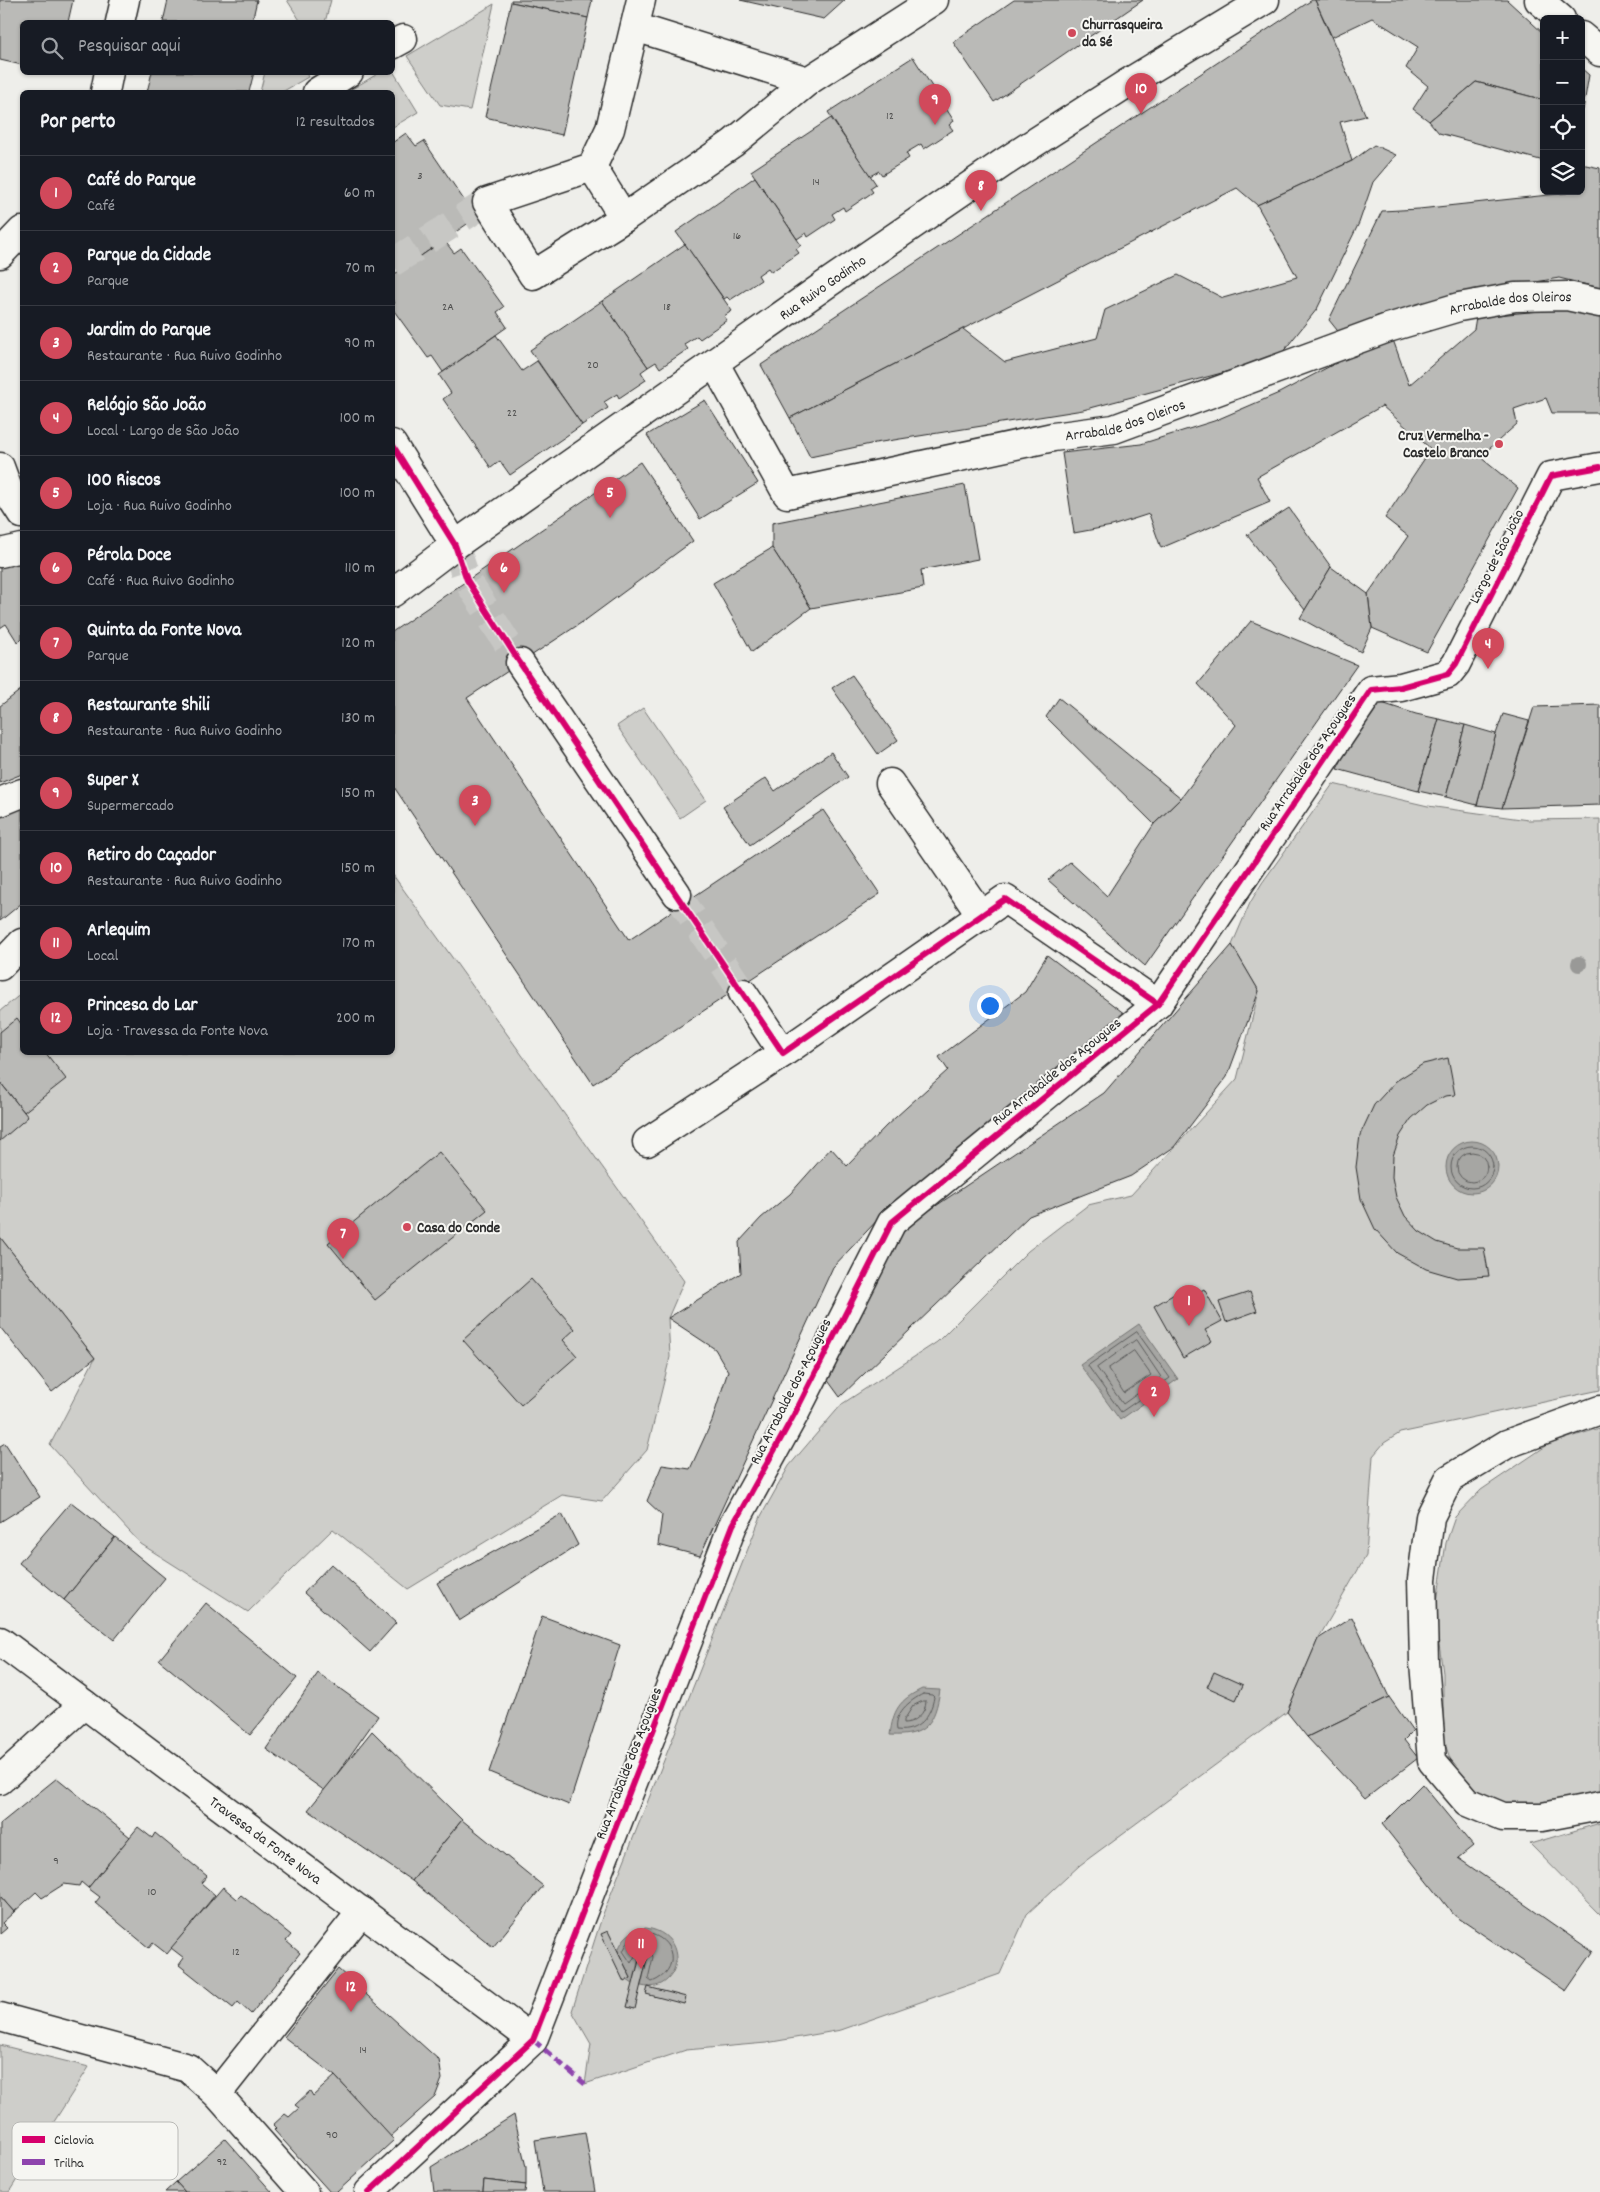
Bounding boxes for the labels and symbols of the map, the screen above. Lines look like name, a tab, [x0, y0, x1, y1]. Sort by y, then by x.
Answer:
place label: Churrasqueira da Sé	[1082, 15, 1163, 54]
marker: Churrasqueira da Sé	[1066, 27, 1078, 39]
pin: 10	[1125, 73, 1157, 114]
pin: 9	[919, 84, 951, 125]
house number: 12	[886, 108, 894, 125]
house number: 3	[417, 168, 423, 185]
pin: 8	[965, 170, 997, 211]
house number: 14	[812, 174, 820, 191]
house number: 16	[733, 228, 741, 245]
street label: Rua Ruivo Godinho	[775, 251, 872, 327]
street label: Arrabalde dos Oleiros	[1447, 287, 1574, 322]
house number: 2A	[442, 299, 454, 316]
house number: 18	[663, 299, 671, 316]
house number: 20	[587, 357, 599, 374]
street label: Arrabalde dos Oleiros	[1064, 395, 1189, 448]
house number: 22	[507, 405, 517, 422]
place label: Cruz Vermelha - Castelo Branco	[1398, 426, 1489, 465]
marker: Cruz Vermelha - Castelo Branco	[1493, 438, 1505, 450]
pin: 5	[594, 477, 626, 518]
street label: Largo de São João	[1465, 506, 1531, 608]
pin: 6	[488, 552, 520, 593]
pin: 4	[1472, 628, 1504, 669]
street label: Rua Arrabalde dos Açougues	[1254, 690, 1363, 836]
pin: 3	[459, 785, 491, 826]
your location	[977, 993, 1003, 1019]
street label: Rua Arrabalde dos Açougues	[988, 1013, 1127, 1132]
pin: 7	[327, 1218, 359, 1259]
place label: Casa do Conde	[417, 1218, 500, 1240]
marker: Casa do Conde	[401, 1221, 413, 1233]
pin: 1	[1173, 1285, 1205, 1326]
street label: Rua Arrabalde dos Açougues	[745, 1315, 838, 1469]
pin: 2	[1138, 1376, 1170, 1417]
street label: Rua Arrabalde dos Açougues	[591, 1684, 669, 1843]
street label: Travessa da Fonte Nova	[204, 1792, 326, 1892]
house number: 9	[53, 1853, 59, 1870]
house number: 10	[147, 1884, 157, 1901]
pin: 11	[625, 1928, 657, 1969]
house number: 12	[232, 1944, 240, 1961]
pin: 12	[335, 1971, 367, 2012]
house number: 14	[359, 2042, 367, 2059]
legend	[12, 2122, 178, 2180]
house number: 90	[326, 2127, 338, 2144]
text: Ciclovia	[54, 2131, 94, 2151]
text: Trilha	[54, 2154, 84, 2174]
house number: 92	[217, 2154, 227, 2171]

